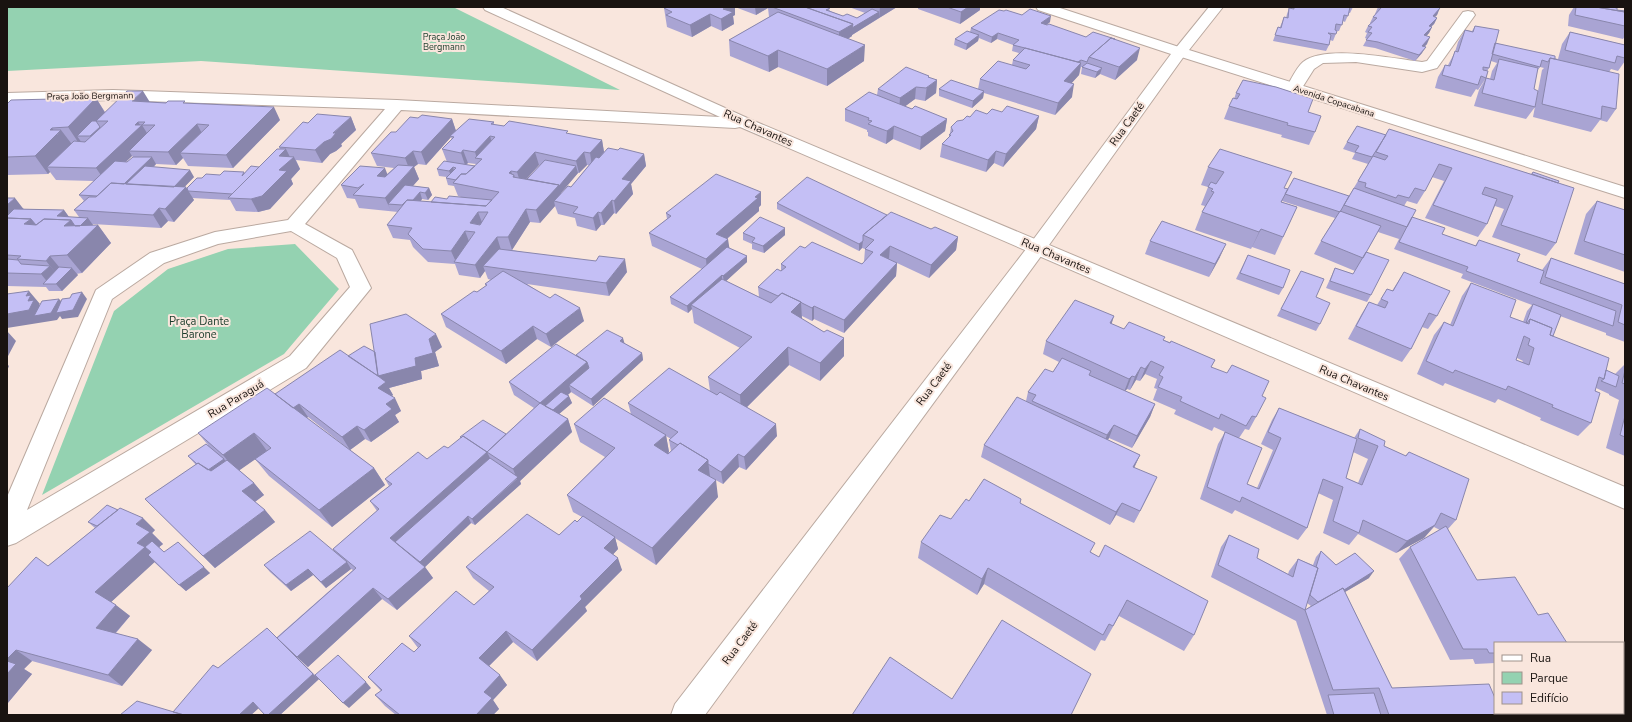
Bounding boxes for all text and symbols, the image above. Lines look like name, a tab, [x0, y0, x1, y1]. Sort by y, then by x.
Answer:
park label: Praça João Bergmann	[423, 31, 465, 53]
street label: Avenida Copacabana	[1292, 82, 1376, 120]
street label: Praça João Bergmann	[47, 89, 133, 103]
street label: Rua Caeté	[1106, 99, 1148, 149]
street label: Rua Chavantes	[721, 106, 795, 150]
street label: Rua Chavantes	[1019, 235, 1093, 277]
park label: Praça Dante Barone	[169, 314, 229, 342]
street label: Rua Caeté	[913, 359, 955, 409]
street label: Rua Chavantes	[1317, 362, 1391, 404]
street label: Rua Paraguá	[205, 376, 267, 422]
street label: Rua Caeté	[719, 618, 761, 668]
legend	[1494, 642, 1624, 714]
text: Rua	[1530, 650, 1551, 666]
text: Parque	[1530, 670, 1568, 686]
text: Edifício	[1530, 690, 1569, 706]

